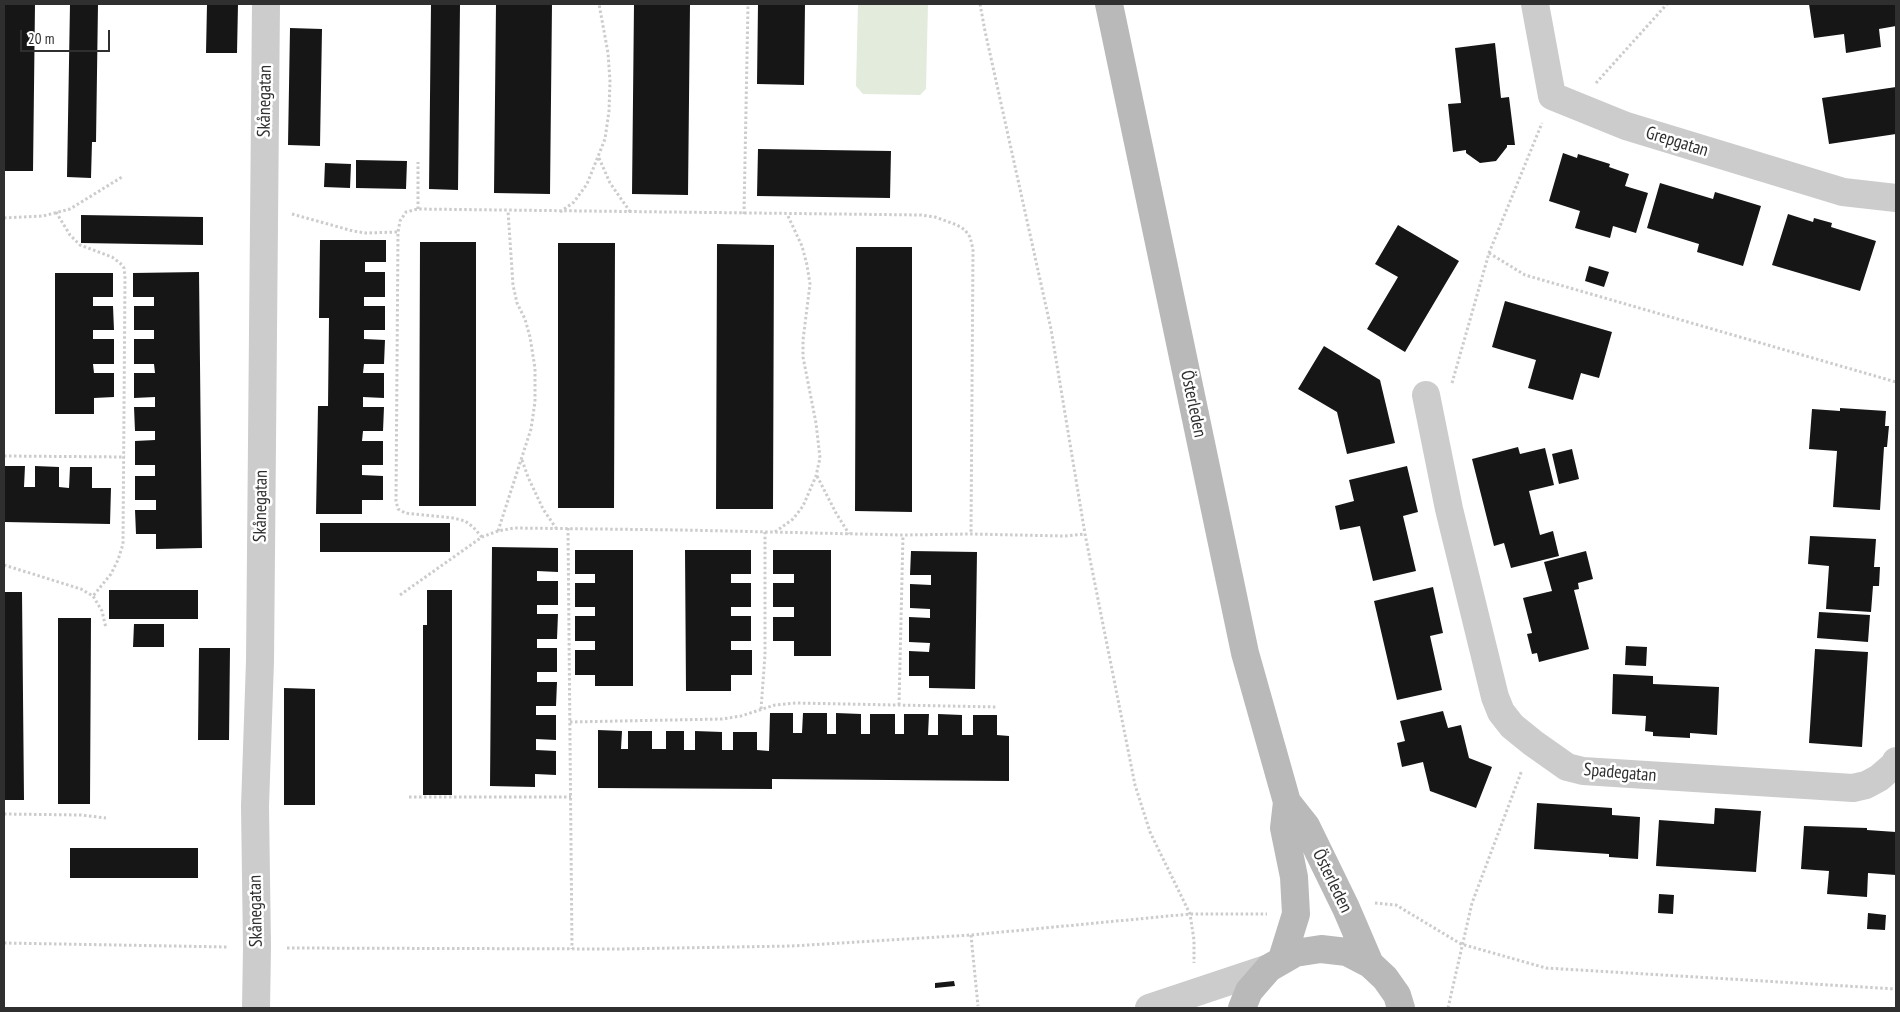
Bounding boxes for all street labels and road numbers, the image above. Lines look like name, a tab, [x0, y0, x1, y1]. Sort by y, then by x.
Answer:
street label: Skånegatan	[254, 65, 276, 137]
street label: Grepgatan	[1643, 122, 1711, 162]
street label: Österleden	[1175, 369, 1211, 439]
street label: Skånegatan	[250, 470, 272, 542]
street label: Spadegatan	[1583, 759, 1657, 787]
street label: Österleden	[1307, 846, 1357, 916]
street label: Skånegatan	[245, 875, 267, 947]

